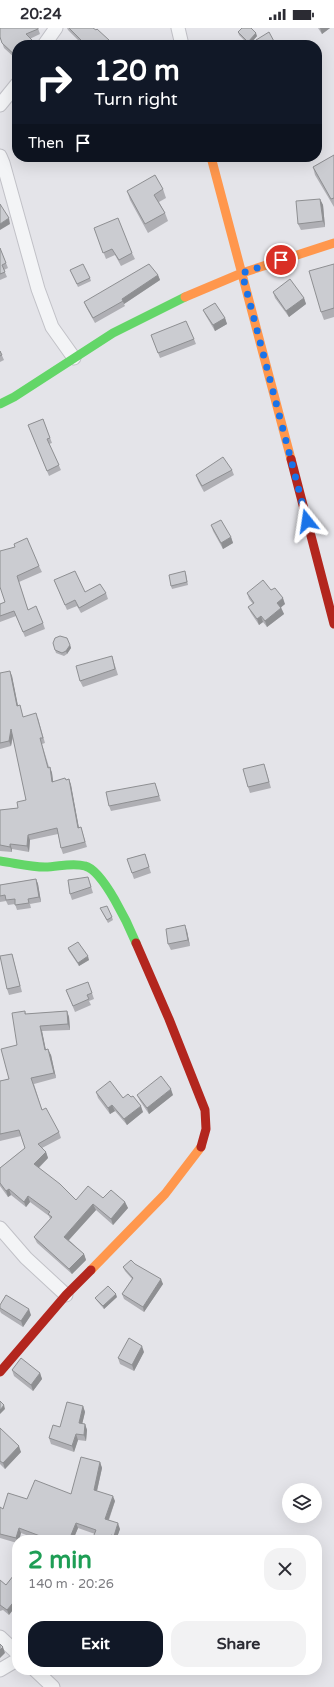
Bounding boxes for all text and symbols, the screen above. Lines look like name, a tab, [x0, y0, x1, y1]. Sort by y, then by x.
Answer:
text: 20:24	[20, 5, 62, 23]
text: 120 m	[94, 54, 180, 88]
icon: right	[28, 56, 80, 108]
text: Turn right	[94, 88, 178, 110]
icon: arrive	[72, 132, 94, 154]
text: Then	[28, 134, 64, 152]
pin	[264, 243, 298, 277]
icon: arrive	[270, 249, 292, 271]
position arrow	[286, 500, 328, 542]
map controls	[282, 1483, 322, 1523]
button: layers	[282, 1483, 322, 1523]
text: 2 min	[28, 1546, 92, 1575]
button: close	[264, 1548, 306, 1590]
text: 140 m · 20:26	[28, 1576, 114, 1592]
button: Exit	[28, 1621, 163, 1667]
button: Share	[171, 1621, 306, 1667]

